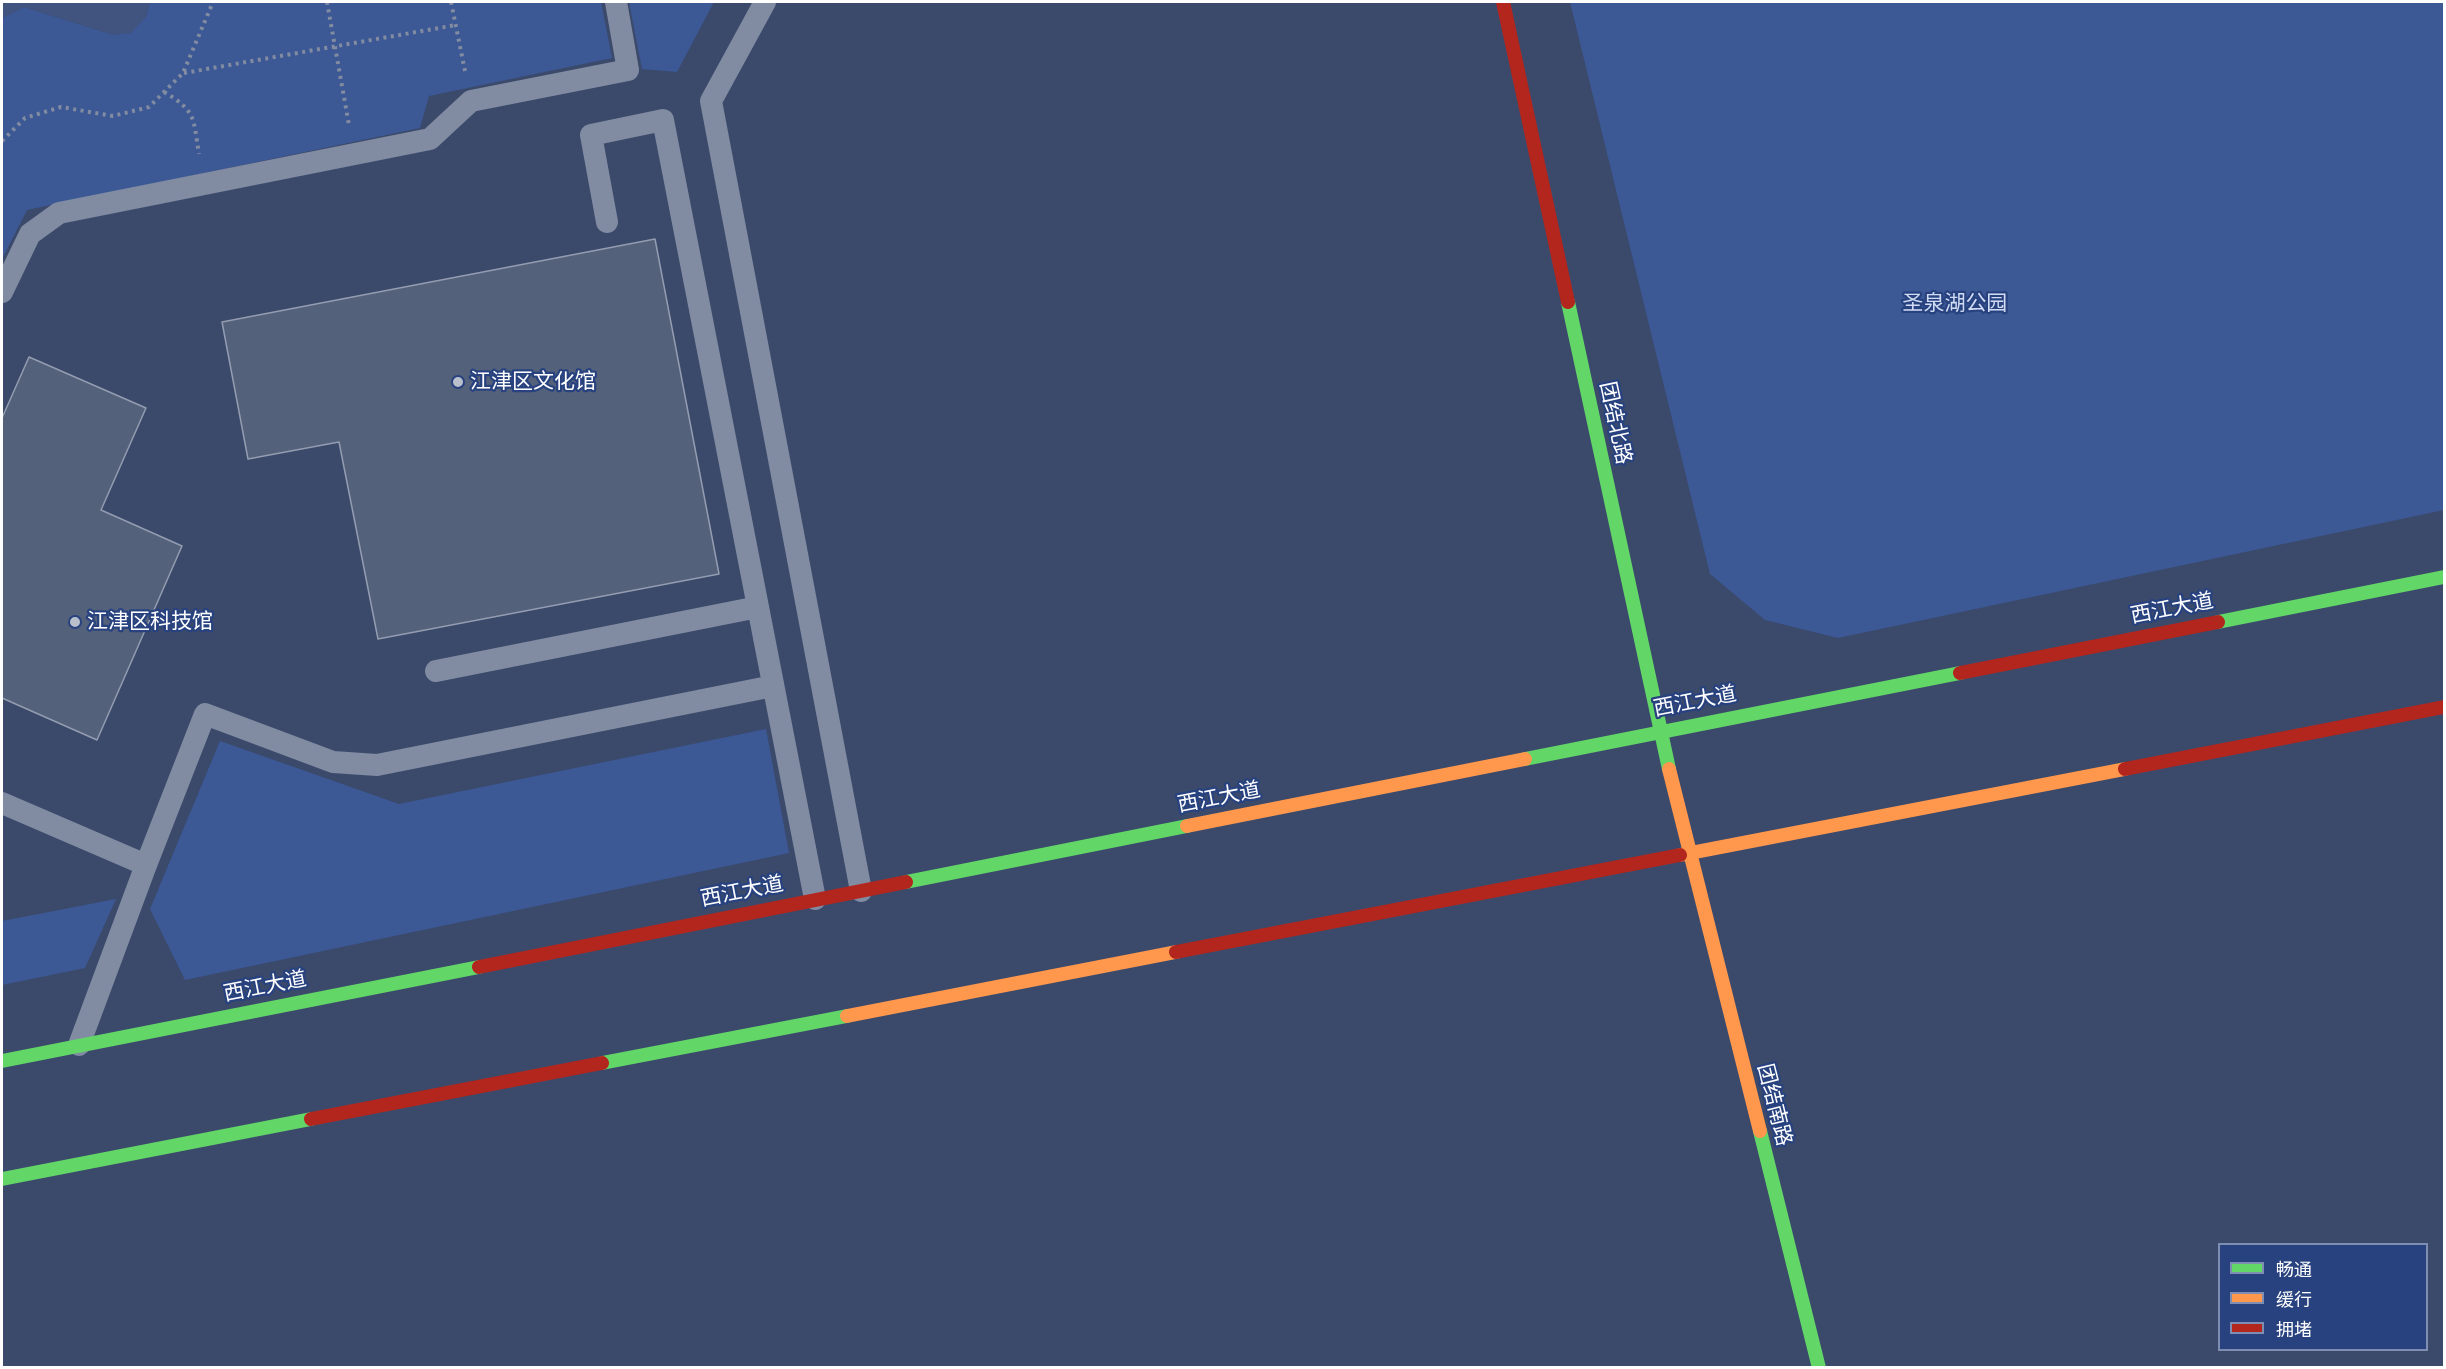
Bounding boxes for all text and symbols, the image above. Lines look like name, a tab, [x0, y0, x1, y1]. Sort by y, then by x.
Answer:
park label: 圣泉湖公园	[1903, 291, 2007, 317]
place label: 江津区文化馆	[470, 369, 596, 395]
marker: 江津区文化馆	[451, 375, 465, 389]
street label: 团结北路	[1594, 379, 1636, 467]
street label: 西江大道	[2128, 589, 2216, 629]
place label: 江津区科技馆	[87, 609, 213, 635]
marker: 江津区科技馆	[68, 615, 82, 629]
street label: 西江大道	[1651, 682, 1739, 722]
street label: 西江大道	[1175, 778, 1263, 818]
street label: 西江大道	[698, 872, 786, 912]
street label: 西江大道	[221, 967, 309, 1007]
street label: 团结南路	[1752, 1061, 1796, 1149]
legend	[2218, 1243, 2428, 1351]
text: 畅通	[2276, 1257, 2312, 1281]
text: 缓行	[2276, 1287, 2312, 1311]
text: 拥堵	[2276, 1317, 2312, 1341]

